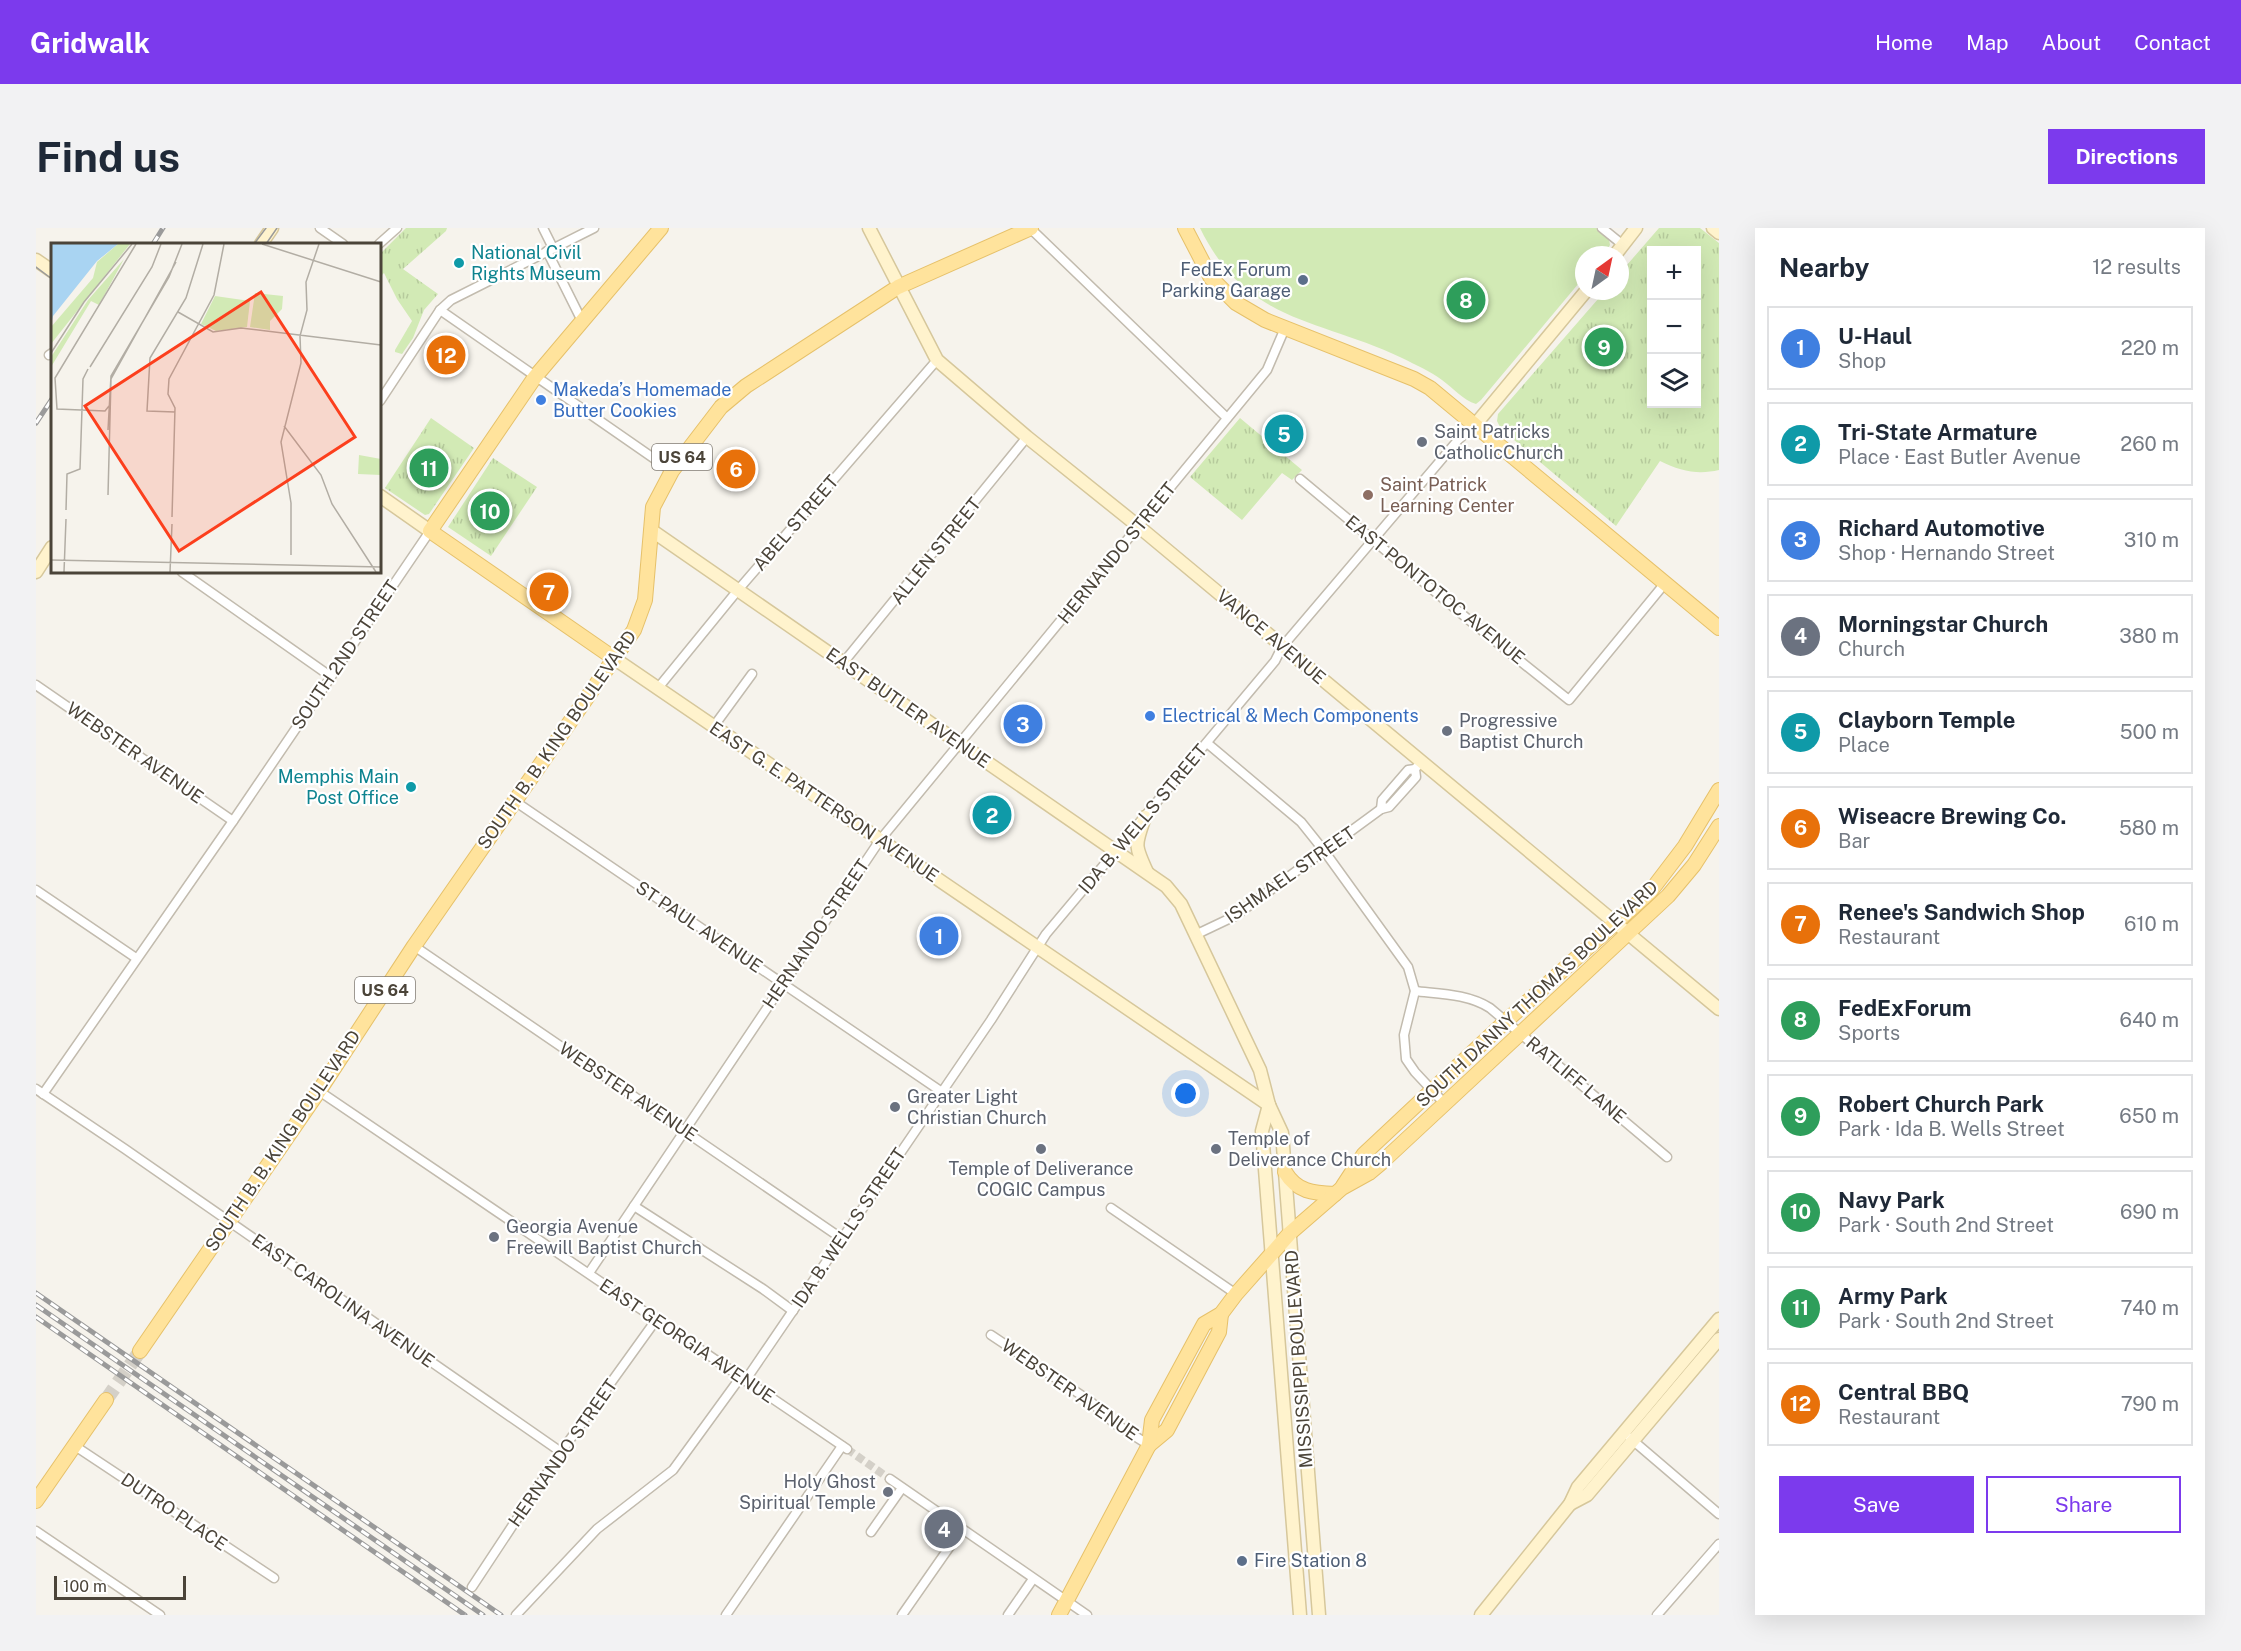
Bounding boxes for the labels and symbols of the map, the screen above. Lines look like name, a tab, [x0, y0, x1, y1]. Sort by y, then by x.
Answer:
place label: National Civil Rights Museum	[471, 242, 601, 284]
inset map	[51, 243, 381, 573]
north arrow	[1575, 246, 1629, 300]
marker: National Civil Rights Museum	[452, 256, 466, 270]
place label: FedEx Forum Parking Garage	[1161, 259, 1291, 301]
marker: FedEx Forum Parking Garage	[1296, 273, 1310, 287]
pin: 8	[1446, 278, 1486, 322]
pin: 9	[1584, 324, 1624, 370]
pin: 12	[426, 332, 466, 378]
place label: Makeda’s Homemade Butter Cookies	[553, 379, 731, 421]
marker: Makeda’s Homemade Butter Cookies	[534, 393, 548, 407]
pin: 5	[1264, 412, 1304, 456]
place label: Saint Patricks CatholicChurch	[1434, 421, 1563, 463]
marker: Saint Patricks CatholicChurch	[1415, 435, 1429, 449]
road number: US 64	[652, 444, 712, 470]
pin: 11	[410, 446, 448, 490]
pin: 6	[716, 446, 756, 492]
street label: ABEL STREET	[749, 471, 843, 575]
place label: Saint Patrick Learning Center	[1380, 474, 1515, 516]
street label: HERNANDO STREET	[1053, 478, 1180, 627]
pin: 10	[470, 488, 510, 534]
marker: Saint Patrick Learning Center	[1361, 488, 1375, 502]
street label: ALLEN STREET	[886, 493, 985, 608]
street label: EAST PONTOTOC AVENUE	[1341, 511, 1529, 668]
pin: 7	[530, 570, 568, 614]
street label: SOUTH 2ND STREET	[287, 576, 403, 733]
street label: VANCE AVENUE	[1213, 585, 1330, 688]
street label: SOUTH B. B. KING BOULEVARD	[473, 626, 640, 853]
street label: EAST BUTLER AVENUE	[822, 643, 994, 772]
street label: WEBSTER AVENUE	[63, 697, 208, 808]
pin: 3	[1004, 702, 1042, 746]
place label: Electrical & Mech Components	[1162, 705, 1419, 726]
marker: Electrical & Mech Components	[1143, 709, 1157, 723]
place label: Progressive Baptist Church	[1459, 710, 1583, 752]
street label: EAST G. E. PATTERSON AVENUE	[706, 717, 943, 886]
marker: Progressive Baptist Church	[1440, 724, 1454, 738]
street label: IDA B. WELLS STREET	[1074, 740, 1211, 898]
place label: Memphis Main Post Office	[278, 766, 399, 808]
marker: Memphis Main Post Office	[404, 780, 418, 794]
pin: 2	[972, 792, 1012, 838]
street label: ISHMAEL STREET	[1221, 822, 1359, 927]
street label: HERNANDO STREET	[758, 855, 873, 1012]
street label: ST PAUL AVENUE	[632, 876, 767, 977]
street label: SOUTH DANNY THOMAS BOULEVARD	[1412, 876, 1662, 1111]
pin: 1	[920, 914, 958, 958]
road number: US 64	[355, 977, 415, 1003]
street label: SOUTH B. B. KING BOULEVARD	[201, 1026, 365, 1255]
street label: RATLIFF LANE	[1522, 1032, 1630, 1127]
street label: WEBSTER AVENUE	[555, 1038, 701, 1146]
your location	[1171, 1079, 1200, 1108]
place label: Greater Light Christian Church	[907, 1086, 1047, 1128]
marker: Greater Light Christian Church	[888, 1100, 902, 1114]
place label: Temple of Deliverance Church	[1228, 1128, 1391, 1170]
marker: Temple of Deliverance COGIC Campus	[1034, 1142, 1048, 1156]
marker: Temple of Deliverance Church	[1209, 1142, 1223, 1156]
street label: IDA B. WELLS STREET	[787, 1144, 910, 1312]
place label: Temple of Deliverance COGIC Campus	[948, 1158, 1134, 1200]
place label: Georgia Avenue Freewill Baptist Church	[506, 1216, 702, 1258]
street label: EAST CAROLINA AVENUE	[248, 1229, 439, 1372]
marker: Georgia Avenue Freewill Baptist Church	[487, 1230, 501, 1244]
street label: MISSISSIPPI BOULEVARD	[1280, 1249, 1317, 1469]
street label: EAST GEORGIA AVENUE	[596, 1274, 779, 1407]
street label: WEBSTER AVENUE	[998, 1334, 1143, 1445]
street label: HERNANDO STREET	[504, 1375, 622, 1531]
street label: DUTRO PLACE	[117, 1468, 231, 1555]
place label: Holy Ghost Spiritual Temple	[739, 1471, 876, 1513]
marker: Holy Ghost Spiritual Temple	[881, 1485, 895, 1499]
pin: 4	[924, 1506, 964, 1552]
place label: Fire Station 8	[1254, 1550, 1367, 1571]
marker: Fire Station 8	[1235, 1554, 1249, 1568]
scale bar	[54, 1573, 186, 1600]

